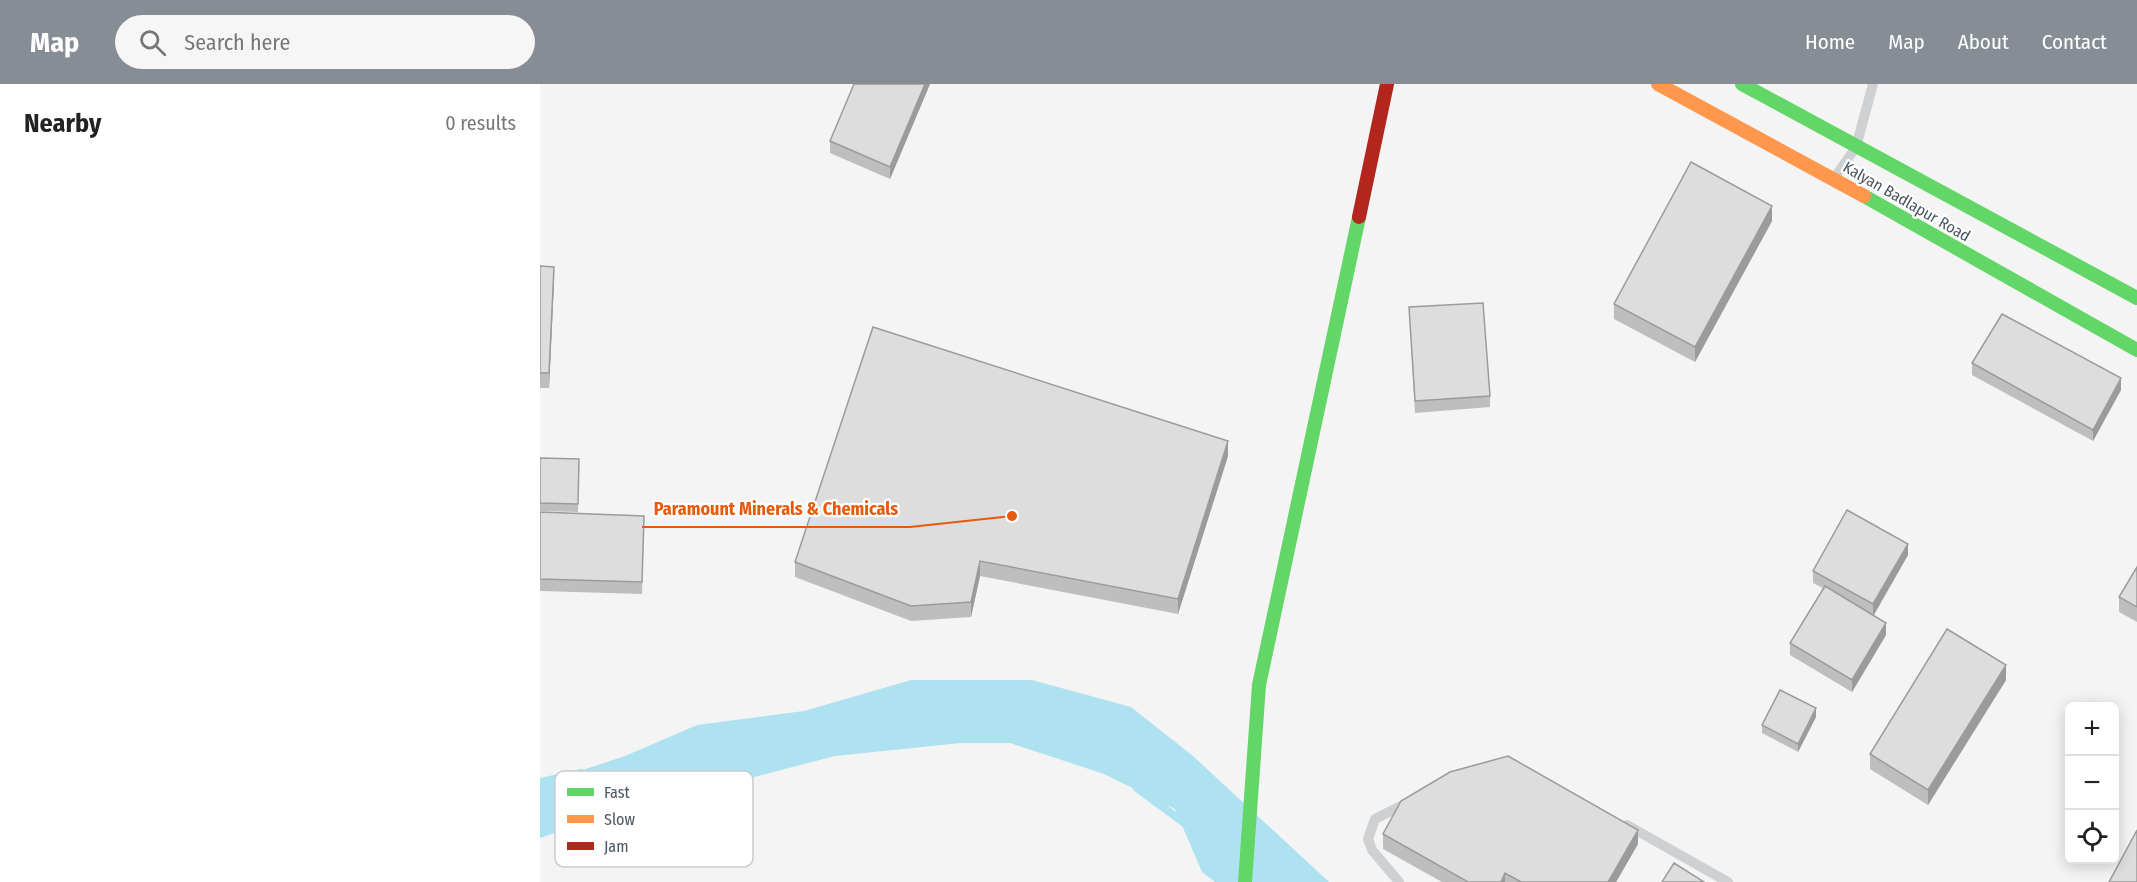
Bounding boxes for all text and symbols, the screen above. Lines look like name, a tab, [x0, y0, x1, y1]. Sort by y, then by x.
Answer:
search box	[115, 15, 535, 69]
text: Map	[30, 26, 79, 59]
icon: search	[136, 26, 169, 59]
text: Search here	[184, 29, 290, 56]
text: Home	[1805, 29, 1855, 55]
text: Map	[1888, 29, 1925, 55]
text: About	[1958, 29, 2009, 55]
text: Contact	[2042, 29, 2107, 55]
text: Nearby	[24, 108, 101, 139]
text: 0 results	[445, 111, 516, 135]
street label: Kalyan Badlapur Road	[1840, 157, 1974, 246]
callout: Paramount Minerals & Chemicals	[642, 491, 910, 527]
text: Paramount Minerals & Chemicals	[654, 498, 898, 520]
map controls	[2065, 702, 2119, 864]
button: +	[2065, 702, 2119, 756]
button: −	[2065, 756, 2119, 810]
legend	[555, 771, 753, 867]
text: Fast	[604, 783, 631, 802]
text: Slow	[604, 810, 635, 829]
button: locate	[2065, 810, 2119, 864]
text: Jam	[604, 837, 629, 856]

